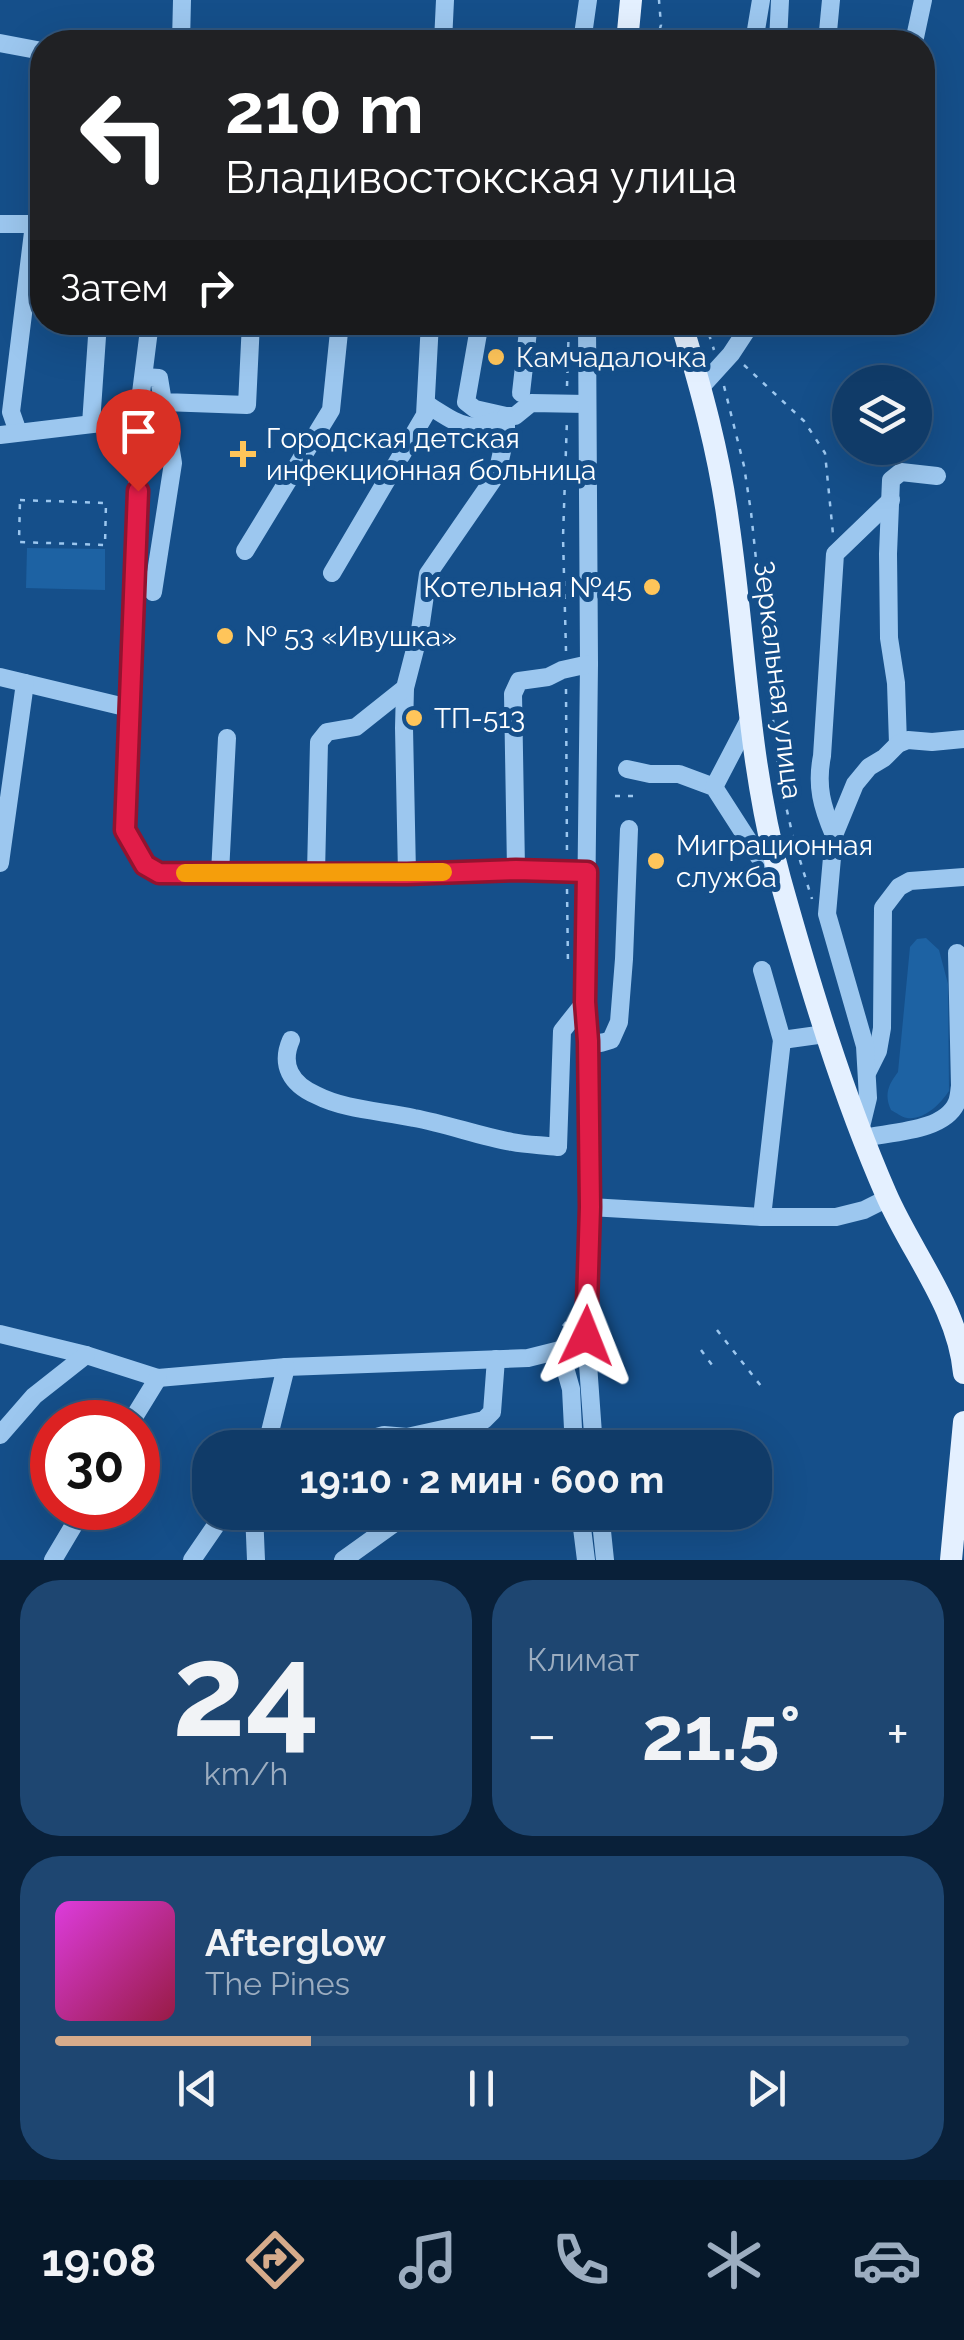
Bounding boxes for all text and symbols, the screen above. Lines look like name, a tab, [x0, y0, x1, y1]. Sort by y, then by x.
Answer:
text: 210 m	[225, 67, 424, 149]
icon: left	[60, 70, 190, 200]
text: Владивостокская улица	[225, 151, 737, 204]
icon: right	[188, 260, 243, 315]
text: Затем	[60, 265, 168, 310]
place label: Камчадалочка	[516, 341, 707, 374]
marker: Камчадалочка	[485, 346, 507, 368]
map controls	[832, 365, 932, 465]
button: layers	[832, 365, 932, 465]
pin	[96, 389, 181, 492]
icon: arrive	[111, 404, 166, 459]
place label: Городская детская инфекционная больница	[266, 422, 596, 487]
marker: Городская детская инфекционная больница	[230, 441, 256, 467]
street label: Зеркальная улица	[747, 559, 809, 801]
place label: Котельная №45	[423, 571, 632, 604]
marker: Котельная №45	[641, 576, 663, 598]
place label: № 53 «Ивушка»	[245, 620, 457, 653]
marker: № 53 «Ивушка»	[214, 625, 236, 647]
place label: ТП-513	[434, 702, 525, 735]
marker: ТП-513	[403, 707, 425, 729]
place label: Миграционная служба	[676, 829, 873, 894]
marker: Миграционная служба	[645, 850, 667, 872]
position arrow	[534, 1284, 638, 1388]
speed limit sign: 30	[30, 1400, 160, 1530]
text: 19:10 · 2 мин · 600 m	[300, 1457, 664, 1502]
text: 24	[172, 1614, 320, 1766]
text: Климат	[527, 1641, 639, 1678]
text: 21.5°	[642, 1689, 801, 1778]
text: −	[527, 1702, 557, 1767]
text: +	[886, 1702, 909, 1767]
text: km/h	[204, 1755, 288, 1792]
text: Afterglow	[205, 1920, 386, 1965]
text: The Pines	[205, 1965, 350, 2002]
icon: previous	[170, 2061, 225, 2116]
icon: pause	[454, 2061, 509, 2116]
icon: next	[739, 2061, 794, 2116]
icon: directions	[240, 2225, 310, 2295]
icon: music	[393, 2225, 463, 2295]
icon: phone	[546, 2225, 616, 2295]
icon: climate	[699, 2225, 769, 2295]
icon: car	[852, 2225, 922, 2295]
text: 19:08	[42, 2234, 156, 2287]

